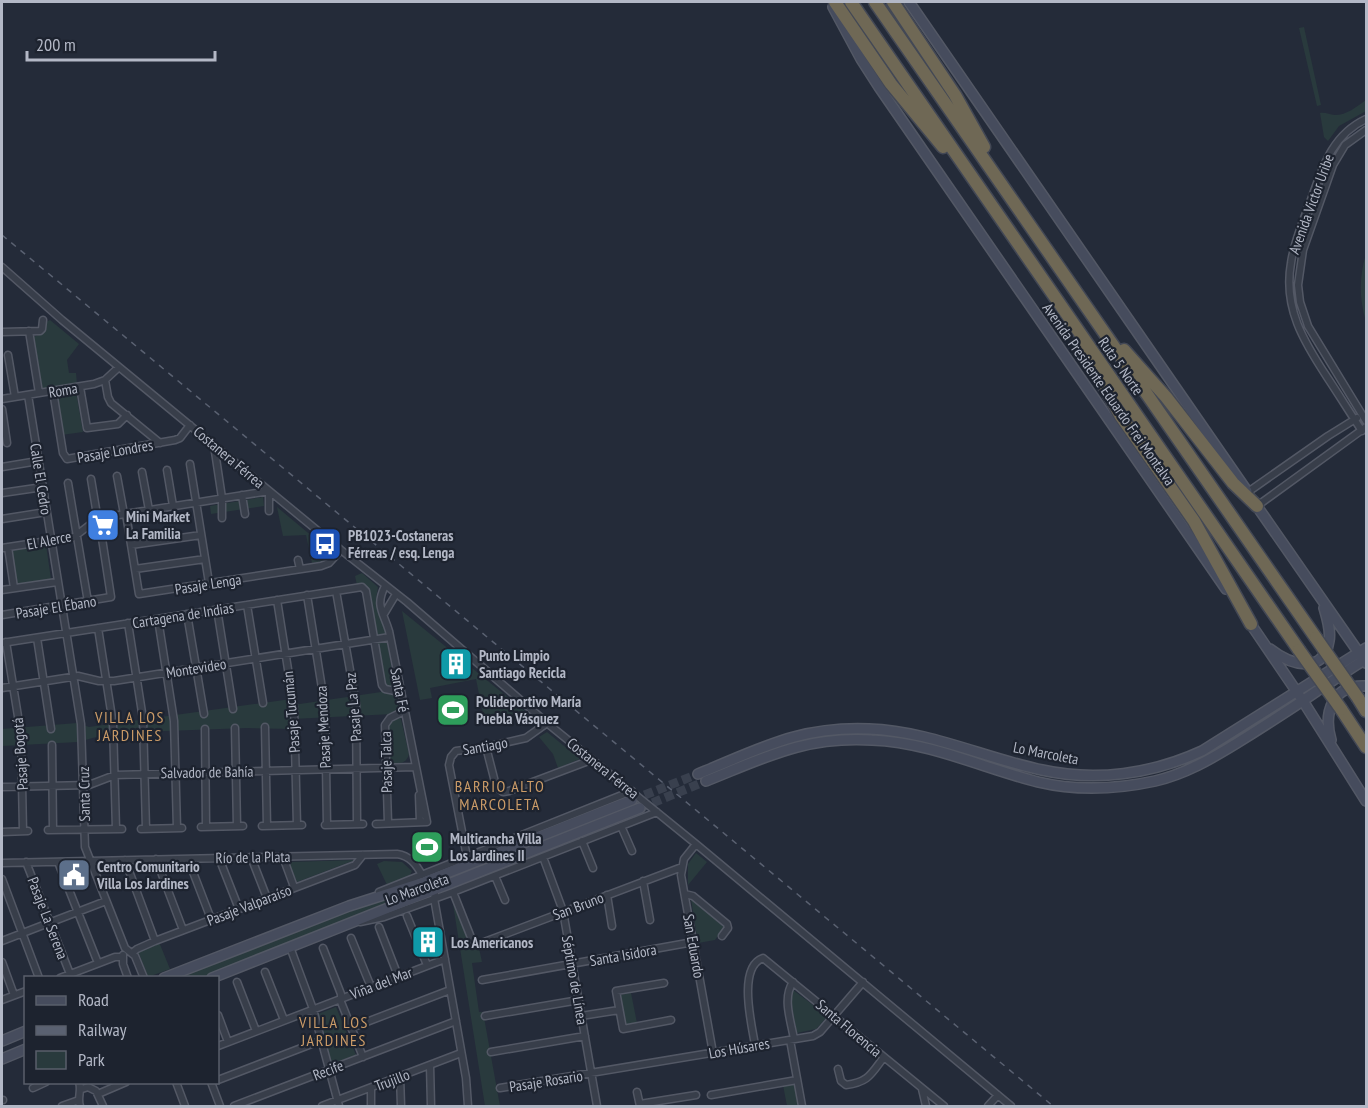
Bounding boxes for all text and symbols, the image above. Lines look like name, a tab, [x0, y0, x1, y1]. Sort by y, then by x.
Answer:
scale bar	[27, 24, 214, 62]
text: 200 m	[36, 33, 76, 56]
street label: Avenida Victor Uribe	[1284, 151, 1338, 257]
street label: Avenida Presidente Eduardo Frei Montalva	[1039, 299, 1179, 489]
street label: Ruta 5 Norte	[1094, 333, 1148, 399]
street label: Roma	[47, 378, 79, 402]
street label: Costanera Férrea	[190, 422, 268, 492]
street label: Pasaje Londres	[76, 435, 154, 467]
street label: Calle El Cedro	[26, 442, 56, 516]
supermarket icon: Mini Market La Familia	[85, 507, 121, 543]
place label: Mini Market La Familia	[126, 507, 191, 543]
street label: El Alerce	[25, 526, 73, 554]
bus stop icon: PB1023-Costaneras Férreas / esq. Lenga	[307, 526, 343, 562]
place label: PB1023-Costaneras Férreas / esq. Lenga	[348, 526, 454, 562]
street label: Pasaje Lenga	[173, 569, 243, 599]
street label: Pasaje El Ébano	[14, 591, 98, 623]
street label: Cartagena de Indias	[131, 598, 235, 632]
building icon: Punto Limpio Santiago Recicla	[438, 646, 474, 682]
place label: Punto Limpio Santiago Recicla	[479, 646, 566, 682]
street label: Montevideo	[165, 654, 227, 682]
street label: Santa Fé	[386, 666, 414, 714]
street label: Pasaje Tucumán	[278, 670, 304, 754]
street label: Pasaje La Paz	[341, 672, 365, 742]
street label: Pasaje Mendoza	[311, 685, 335, 769]
sports icon: Polideportivo María Puebla Vásquez	[435, 692, 471, 728]
place label: Polideportivo María Puebla Vásquez	[476, 692, 581, 728]
district label: VILLA LOS JARDINES	[94, 707, 165, 745]
street label: Pasaje Bogotá	[8, 717, 32, 791]
street label: Pasaje Talca	[376, 731, 396, 793]
street label: Santiago	[461, 733, 509, 759]
street label: Costanera Férrea	[563, 733, 643, 803]
street label: Lo Marcoleta	[1012, 737, 1080, 769]
street label: Salvador de Bahía	[160, 762, 254, 782]
street label: Santa Cruz	[74, 766, 94, 822]
district label: BARRIO ALTO MARCOLETA	[455, 776, 545, 814]
sports icon: Multicancha Villa Los Jardines II	[409, 829, 445, 865]
place label: Multicancha Villa Los Jardines II	[450, 829, 542, 865]
street label: Río de la Plata	[215, 847, 291, 867]
public building icon: Centro Comunitario Villa Los Jardines	[56, 857, 92, 893]
place label: Centro Comunitario Villa Los Jardines	[96, 857, 200, 893]
street label: Lo Marcoleta	[383, 869, 451, 909]
street label: Pasaje La Serena	[24, 874, 72, 962]
street label: Pasaje Valparaíso	[204, 880, 294, 930]
street label: San Bruno	[550, 888, 606, 924]
street label: San Eduardo	[679, 912, 709, 980]
building icon: Los Americanos	[410, 924, 446, 960]
place label: Los Americanos	[451, 933, 533, 952]
street label: Séptimo de Línea	[558, 934, 592, 1026]
street label: Santa Isidora	[588, 940, 658, 970]
street label: Viña del Mar	[346, 962, 416, 1004]
legend	[24, 976, 219, 1084]
text: Road	[78, 988, 109, 1011]
street label: Santa Florencia	[812, 995, 886, 1061]
district label: VILLA LOS JARDINES	[298, 1012, 369, 1050]
text: Railway	[78, 1018, 127, 1041]
street label: Los Húsares	[707, 1033, 771, 1063]
text: Park	[78, 1048, 105, 1071]
street label: Recife	[310, 1056, 346, 1084]
street label: Trujillo	[372, 1065, 412, 1095]
street label: Pasaje Rosario	[508, 1066, 584, 1096]

